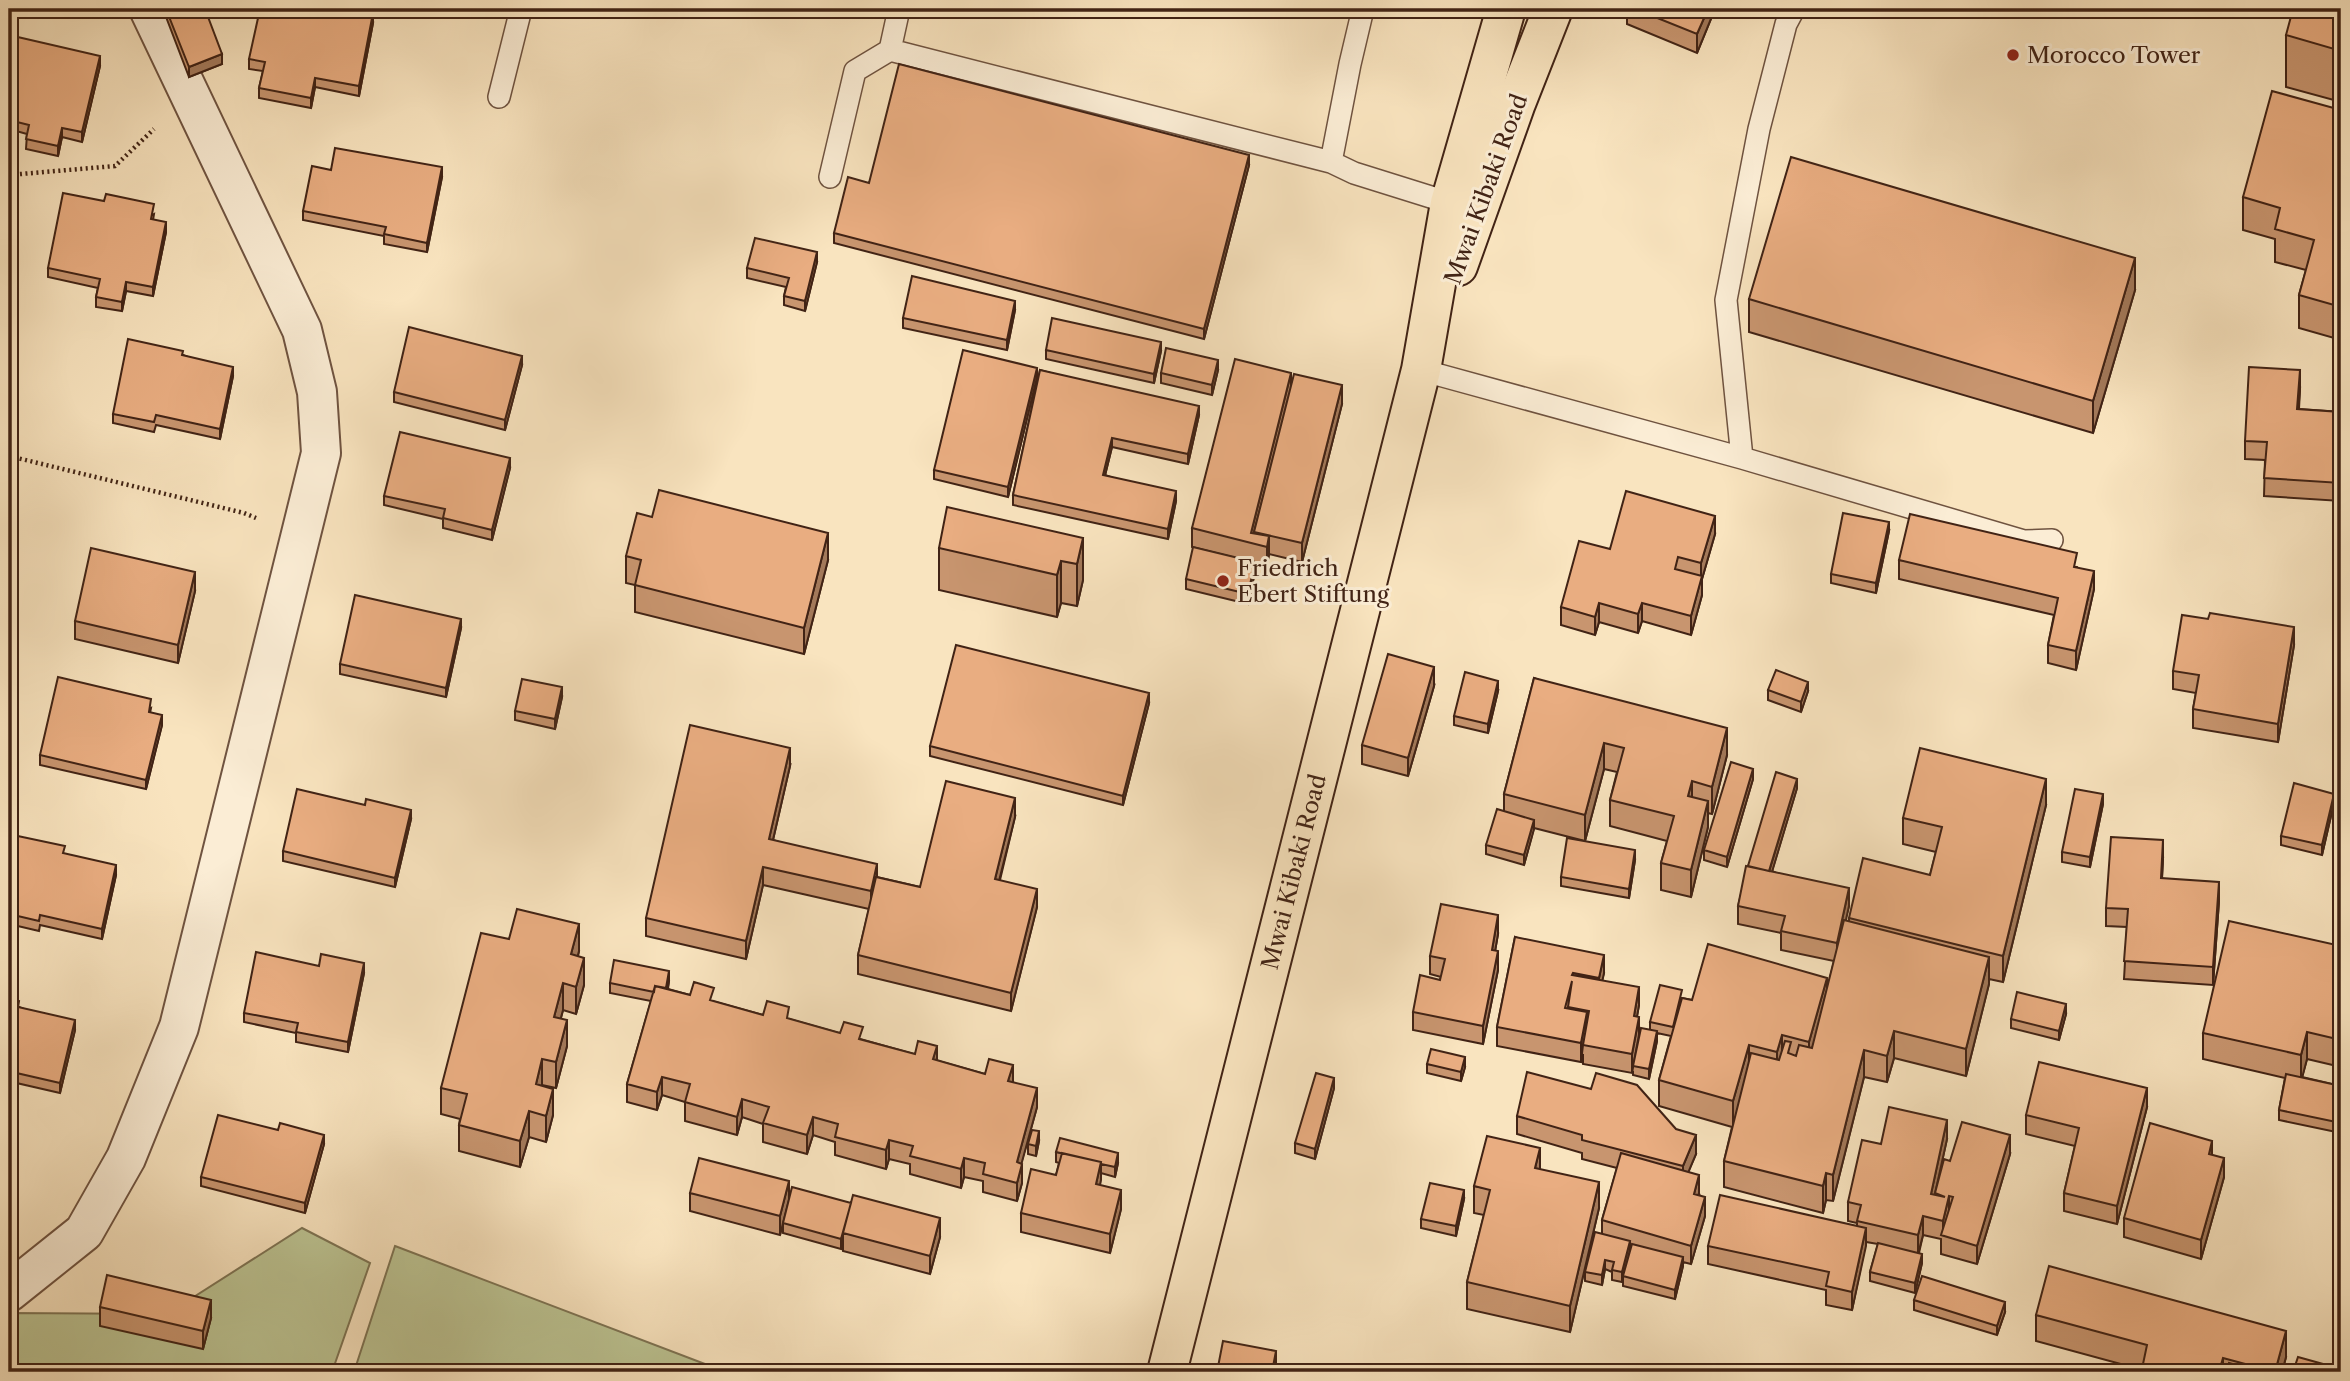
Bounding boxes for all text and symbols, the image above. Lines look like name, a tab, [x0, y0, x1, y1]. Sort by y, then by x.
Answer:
place label: Morocco Tower	[2027, 41, 2201, 69]
marker: Morocco Tower	[2005, 47, 2021, 63]
street label: Mwai Kibaki Road	[1439, 90, 1533, 288]
place label: Friedrich Ebert Stiftung	[1237, 554, 1390, 608]
marker: Friedrich Ebert Stiftung	[1215, 573, 1231, 589]
street label: Mwai Kibaki Road	[1256, 771, 1332, 973]

